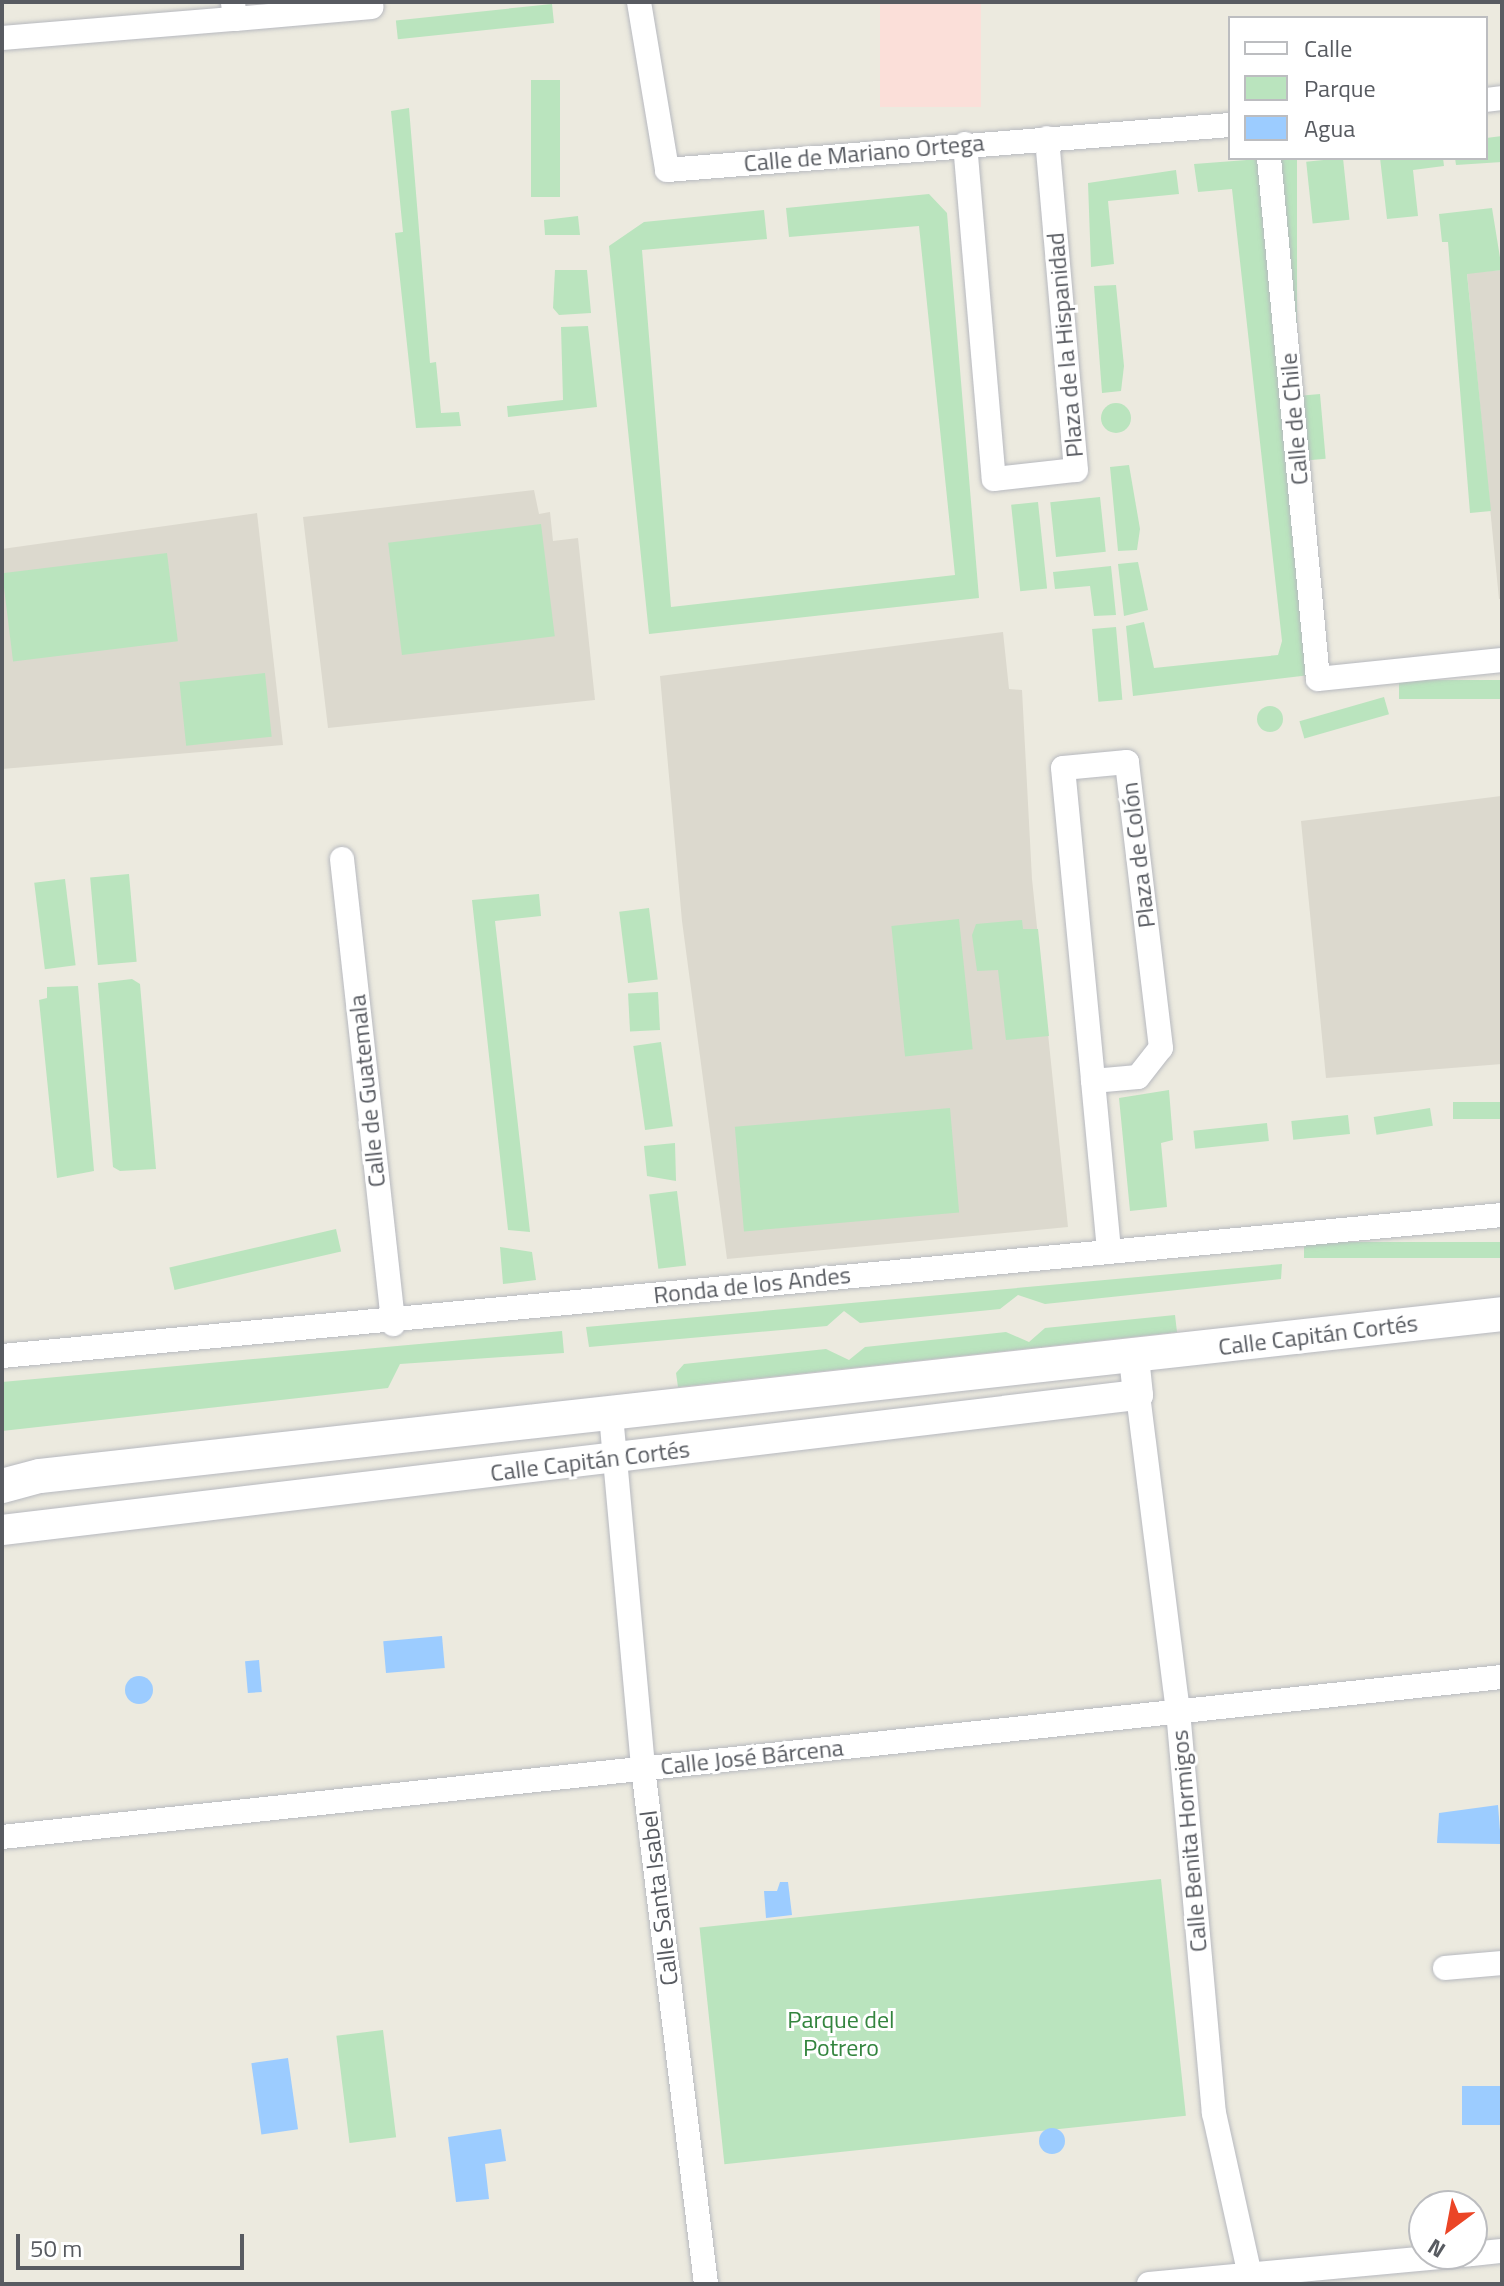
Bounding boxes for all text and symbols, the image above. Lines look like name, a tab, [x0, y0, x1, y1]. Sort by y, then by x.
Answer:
legend	[1228, 16, 1488, 160]
text: Calle	[1304, 30, 1352, 66]
text: Parque	[1304, 70, 1376, 106]
text: Agua	[1304, 110, 1355, 146]
street label: Calle de Mariano Ortega	[743, 128, 985, 178]
street label: Plaza de la Hispanidad	[1041, 231, 1089, 459]
street label: Calle de Chile	[1274, 352, 1314, 486]
street label: Plaza de Colón	[1115, 780, 1161, 930]
street label: Calle de Guatemala	[343, 993, 391, 1189]
street label: Ronda de los Andes	[652, 1260, 852, 1310]
street label: Calle Capitán Cortés	[1217, 1308, 1419, 1362]
street label: Calle Capitán Cortés	[489, 1434, 691, 1488]
street label: Calle Benita Hormigos	[1165, 1729, 1213, 1953]
street label: Calle José Bárcena	[659, 1733, 845, 1781]
street label: Calle Santa Isabel	[634, 1809, 684, 1987]
park label: Parque del Potrero	[787, 2006, 895, 2062]
north arrow	[1408, 2190, 1488, 2270]
scale bar	[20, 2218, 248, 2268]
text: 50 m	[30, 2230, 82, 2266]
text: N	[1421, 2230, 1452, 2267]

